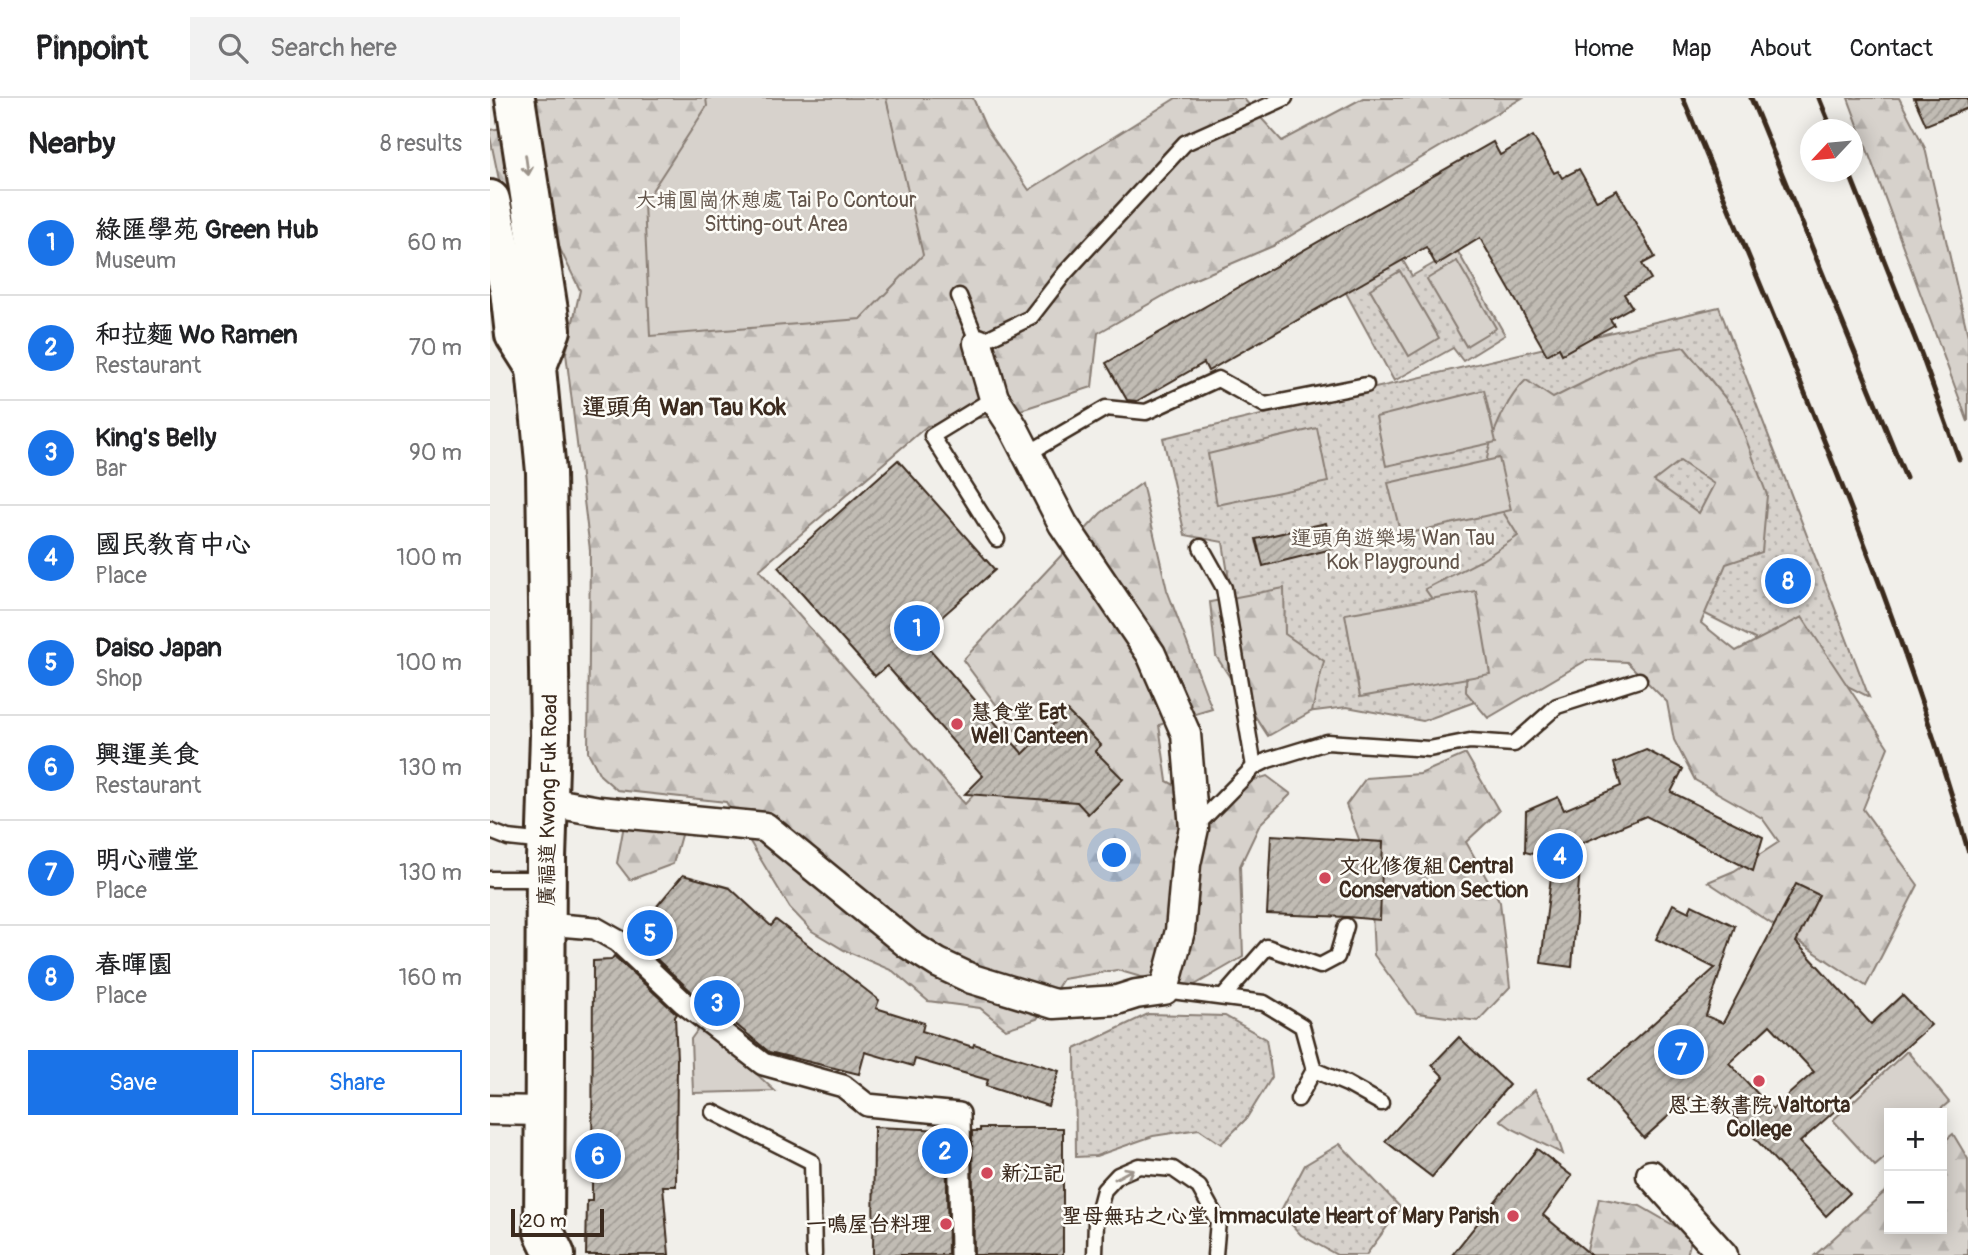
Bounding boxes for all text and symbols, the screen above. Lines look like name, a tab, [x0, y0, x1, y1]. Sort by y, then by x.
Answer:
search box	[190, 17, 680, 80]
text: Pinpoint	[35, 28, 148, 69]
icon: search	[214, 29, 252, 67]
text: Search here	[270, 32, 397, 64]
text: Home	[1573, 34, 1634, 63]
text: Map	[1672, 34, 1712, 63]
text: About	[1750, 34, 1812, 63]
text: Contact	[1850, 34, 1933, 63]
north arrow	[1800, 119, 1863, 182]
text: Nearby	[28, 125, 115, 162]
text: 8 results	[380, 129, 462, 158]
one-way arrow	[520, 153, 533, 176]
park label: 大埔圓崗休憩處 Tai Po Contour Sitting-out Area	[636, 187, 917, 238]
text: 綠匯學苑 Green Hub	[95, 214, 318, 246]
text: 1	[47, 228, 56, 257]
text: 60 m	[407, 228, 462, 257]
text: Museum	[95, 246, 176, 275]
text: 和拉麵 Wo Ramen	[95, 319, 298, 351]
text: 2	[45, 333, 57, 362]
text: 70 m	[409, 333, 462, 362]
text: Restaurant	[95, 351, 201, 380]
district label: 運頭角 Wan Tau Kok	[582, 393, 787, 422]
text: King's Belly	[95, 422, 216, 454]
text: 3	[45, 438, 57, 467]
text: 90 m	[409, 438, 462, 467]
text: Bar	[95, 454, 127, 483]
park label: 運頭角遊樂場 Wan Tau Kok Playground	[1291, 525, 1495, 576]
text: 國民教育中心	[95, 529, 251, 561]
text: 4	[44, 543, 58, 572]
text: 100 m	[396, 543, 462, 572]
pin: 8	[1765, 555, 1811, 607]
text: Place	[95, 561, 147, 590]
pin: 1	[894, 602, 940, 654]
text: Daiso Japan	[95, 632, 222, 664]
text: 5	[45, 648, 57, 677]
text: 100 m	[396, 648, 462, 677]
text: Shop	[95, 664, 143, 693]
street label: 廣福道 Kwong Fuk Road	[533, 694, 564, 906]
place label: 慧食堂 Eat Well Canteen	[971, 699, 1088, 750]
marker: 慧食堂 Eat Well Canteen	[949, 716, 965, 732]
text: 興運美食	[95, 739, 199, 771]
text: 6	[44, 753, 58, 782]
text: 130 m	[399, 753, 462, 782]
text: Restaurant	[95, 771, 201, 800]
pin: 4	[1537, 830, 1583, 882]
your location	[1097, 838, 1131, 872]
text: 明心禮堂	[95, 844, 199, 876]
place label: 文化修復組 Central Conservation Section	[1339, 853, 1529, 904]
text: 7	[45, 858, 57, 887]
text: 130 m	[399, 858, 462, 887]
marker: 文化修復組 Central Conservation Section	[1317, 870, 1333, 886]
text: Place	[95, 876, 147, 905]
pin: 5	[627, 907, 673, 959]
text: 春暉園	[95, 949, 173, 981]
text: 8	[45, 963, 57, 992]
text: 160 m	[398, 963, 462, 992]
pin: 3	[694, 977, 740, 1029]
text: Place	[95, 981, 147, 1010]
pin: 7	[1658, 1026, 1704, 1078]
button: Save	[28, 1050, 238, 1115]
button: Share	[252, 1050, 462, 1115]
marker: 恩主教書院 Valtorta College	[1751, 1073, 1767, 1089]
place label: 恩主教書院 Valtorta College	[1668, 1092, 1850, 1143]
map controls	[1884, 1108, 1947, 1234]
button: +	[1884, 1108, 1947, 1171]
pin: 2	[922, 1125, 968, 1177]
pin: 6	[575, 1130, 621, 1182]
place label: 新江記	[1001, 1160, 1064, 1187]
marker: 新江記	[979, 1165, 995, 1181]
one-way arrow	[1114, 1167, 1134, 1181]
button: −	[1884, 1171, 1947, 1234]
place label: 聖母無玷之心堂 Immaculate Heart of Mary Parish	[1061, 1203, 1499, 1230]
scale bar	[511, 1206, 604, 1238]
marker: 聖母無玷之心堂 Immaculate Heart of Mary Parish	[1505, 1208, 1521, 1224]
text: 20 m	[522, 1209, 567, 1233]
place label: 一鳴屋台料理	[806, 1211, 932, 1238]
marker: 一鳴屋台料理	[938, 1216, 954, 1232]

